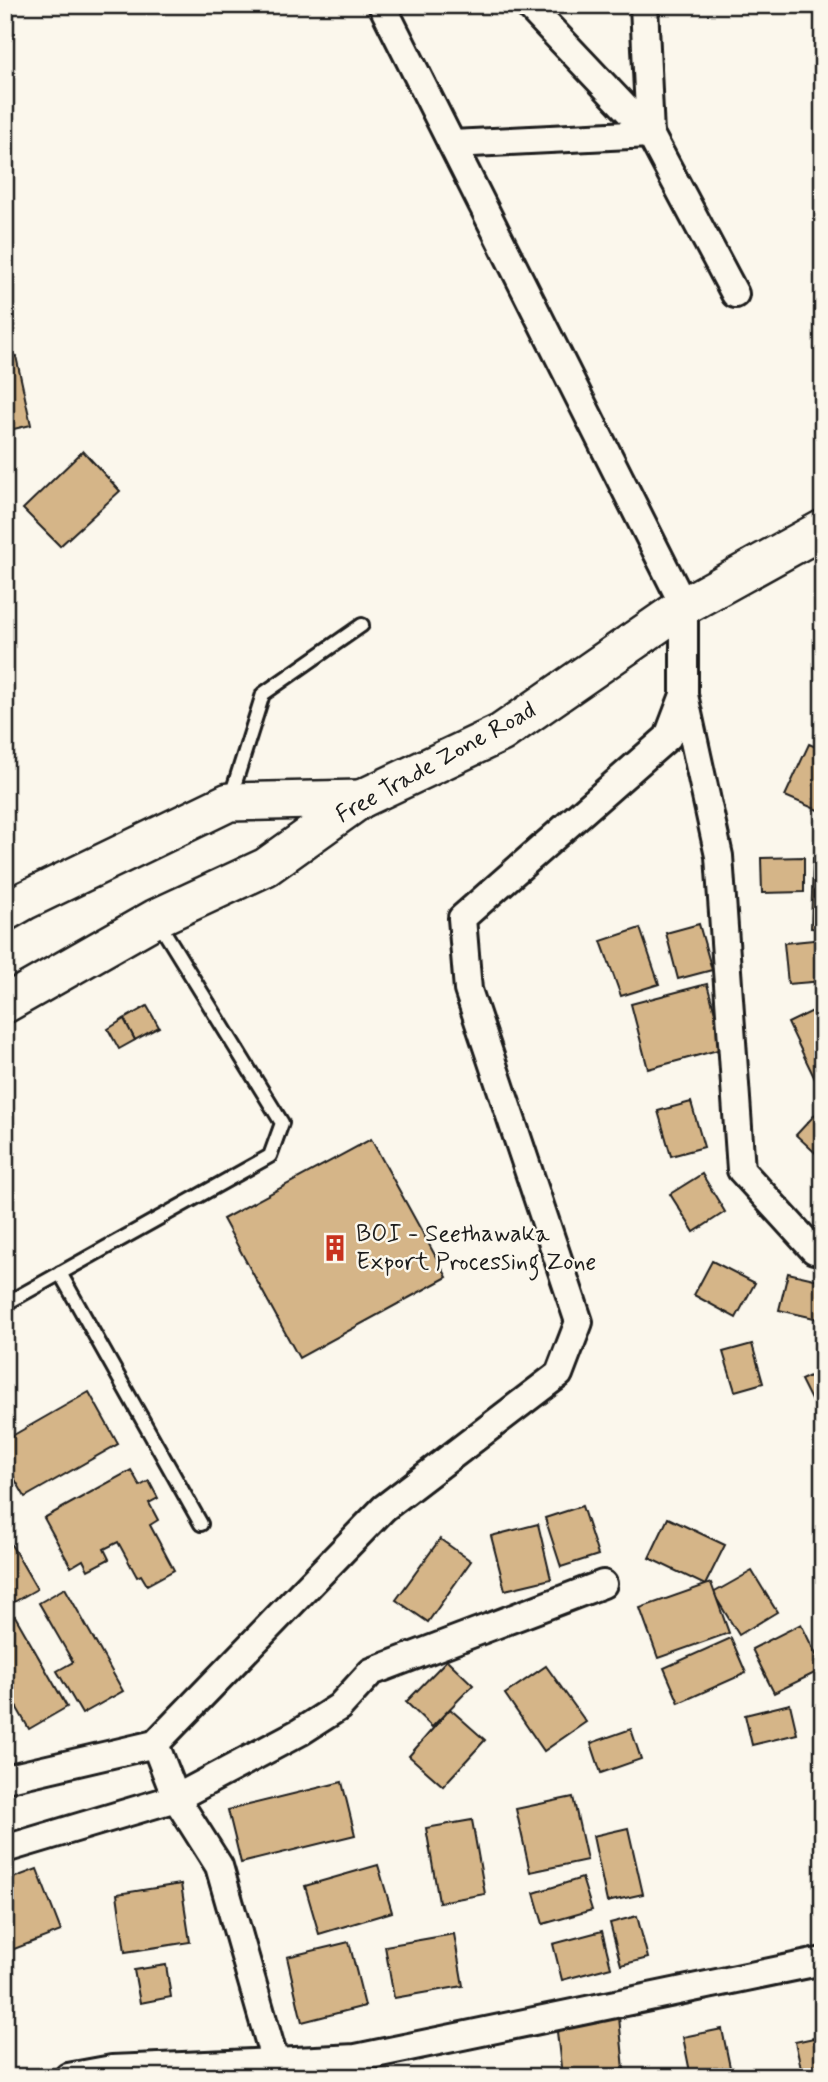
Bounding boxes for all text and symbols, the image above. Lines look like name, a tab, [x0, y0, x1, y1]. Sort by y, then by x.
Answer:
street label: Free Trade Zone Road	[330, 695, 542, 831]
place label: BOI - Seethawaka Export Processing Zone	[356, 1219, 596, 1281]
building icon: BOI - Seethawaka Export Processing Zone	[320, 1233, 350, 1263]

